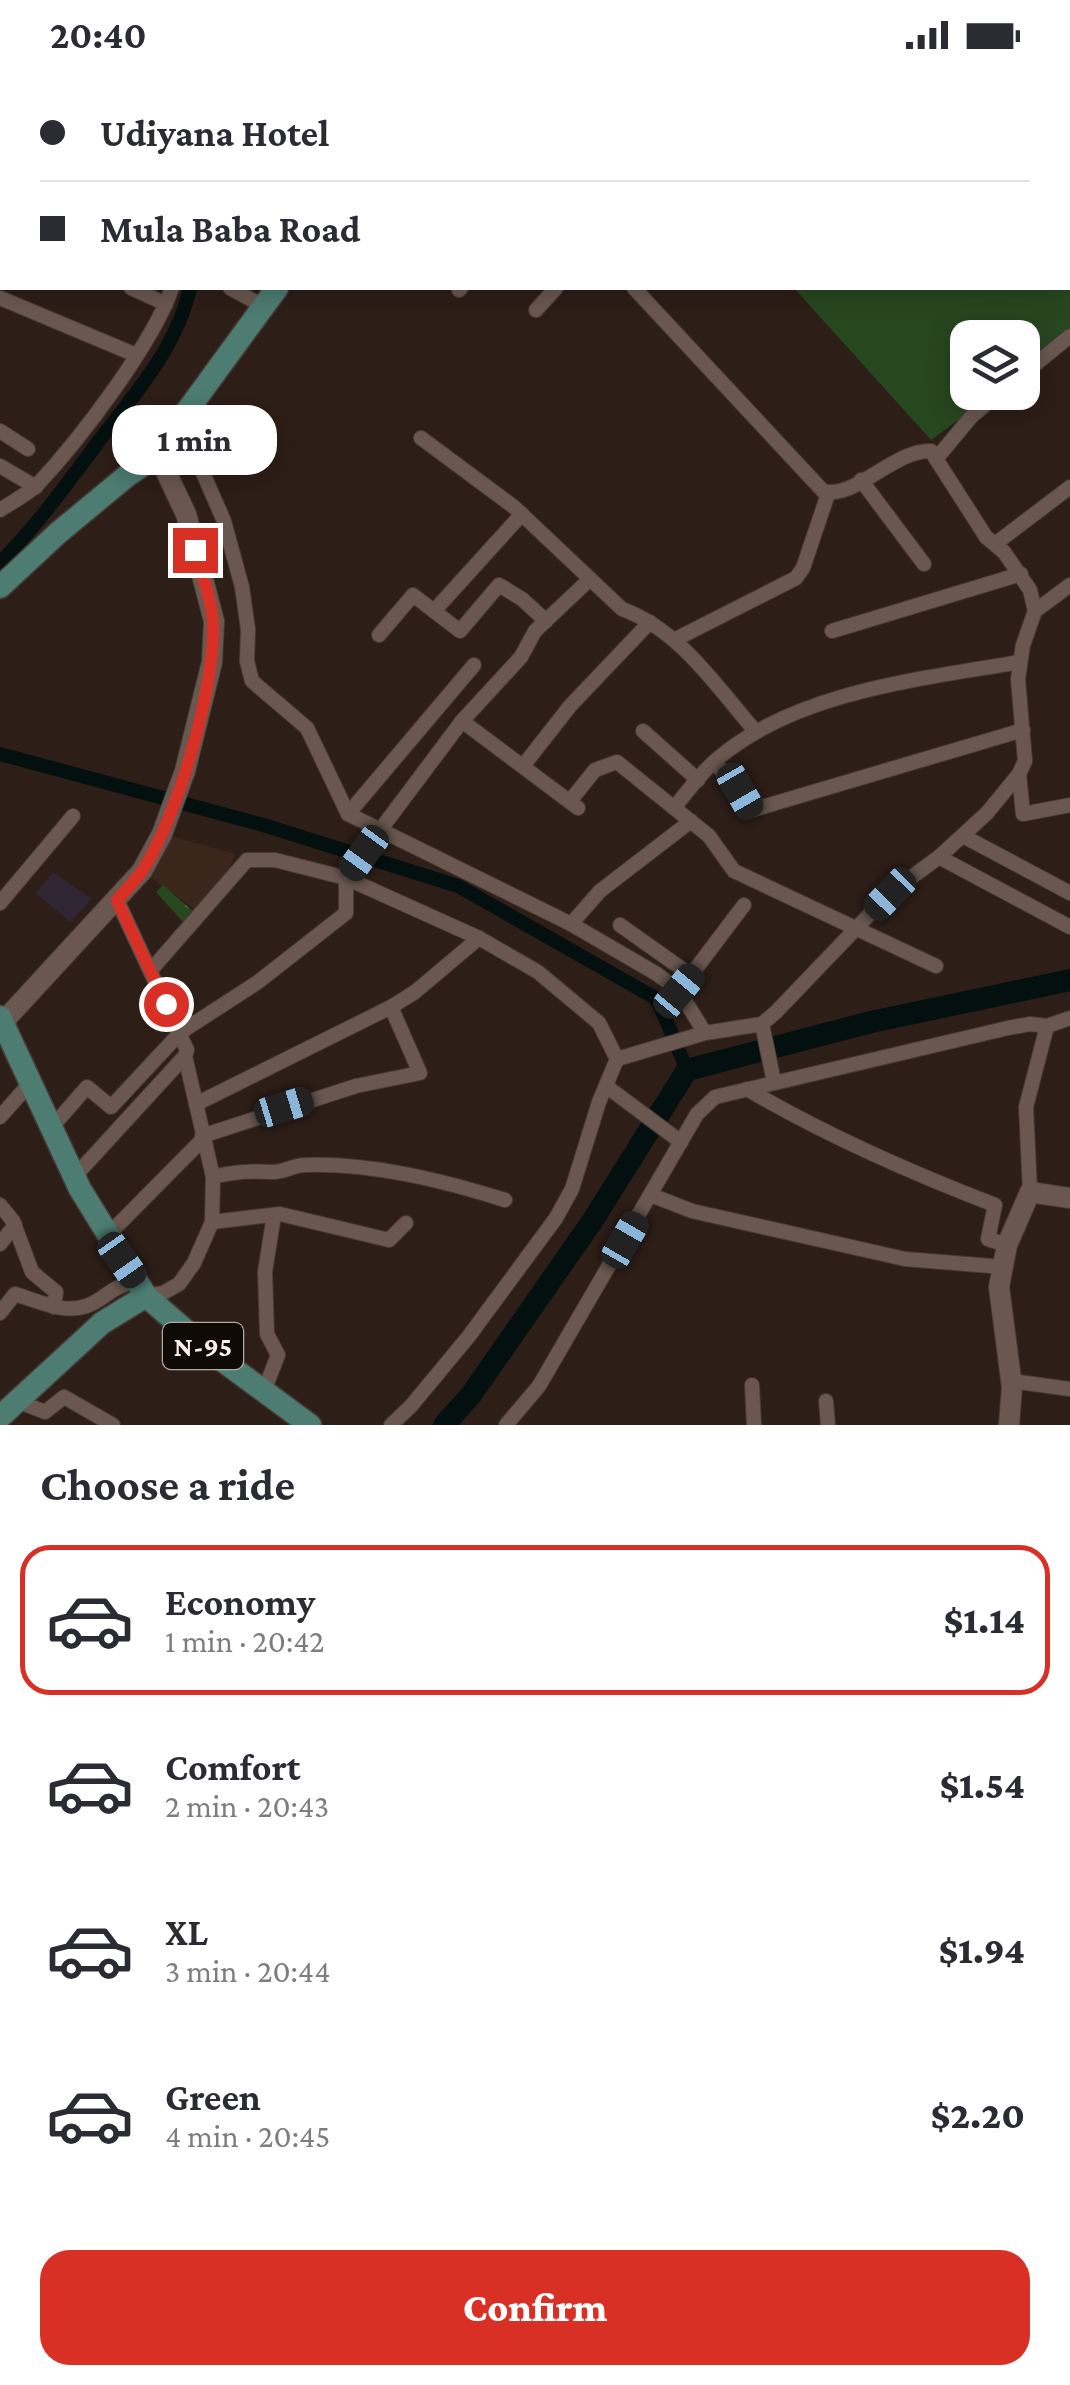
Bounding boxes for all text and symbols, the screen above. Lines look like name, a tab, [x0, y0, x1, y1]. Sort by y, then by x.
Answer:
text: 20:40	[50, 14, 147, 56]
text: Udiyana Hotel	[100, 112, 329, 154]
text: Mula Baba Road	[100, 208, 360, 250]
map controls	[950, 320, 1040, 410]
button: layers	[950, 320, 1040, 410]
callout: 1 min	[112, 405, 278, 475]
text: 1 min	[157, 422, 232, 458]
route end	[173, 528, 218, 573]
car	[712, 758, 768, 824]
car	[334, 820, 394, 886]
car	[858, 862, 922, 926]
car	[648, 958, 710, 1024]
route start	[144, 982, 189, 1027]
car	[251, 1084, 317, 1130]
car	[597, 1207, 653, 1273]
car	[93, 1227, 151, 1293]
road number: N-95	[163, 1323, 243, 1369]
text: Choose a ride	[40, 1460, 295, 1510]
icon: car	[45, 1575, 135, 1665]
text: Economy	[165, 1581, 315, 1623]
text: $1.14	[944, 1599, 1025, 1641]
text: 1 min · 20:42	[165, 1623, 325, 1659]
icon: car	[45, 1740, 135, 1830]
text: Comfort	[165, 1746, 301, 1788]
text: $1.54	[939, 1764, 1025, 1806]
text: 2 min · 20:43	[165, 1788, 329, 1824]
icon: car	[45, 1905, 135, 1995]
text: XL	[165, 1911, 208, 1953]
text: $1.94	[938, 1929, 1025, 1971]
text: 3 min · 20:44	[165, 1953, 331, 1989]
icon: car	[45, 2070, 135, 2160]
text: Green	[165, 2076, 261, 2118]
text: $2.20	[931, 2094, 1025, 2136]
text: 4 min · 20:45	[165, 2118, 330, 2154]
button: Confirm	[40, 2250, 1030, 2365]

